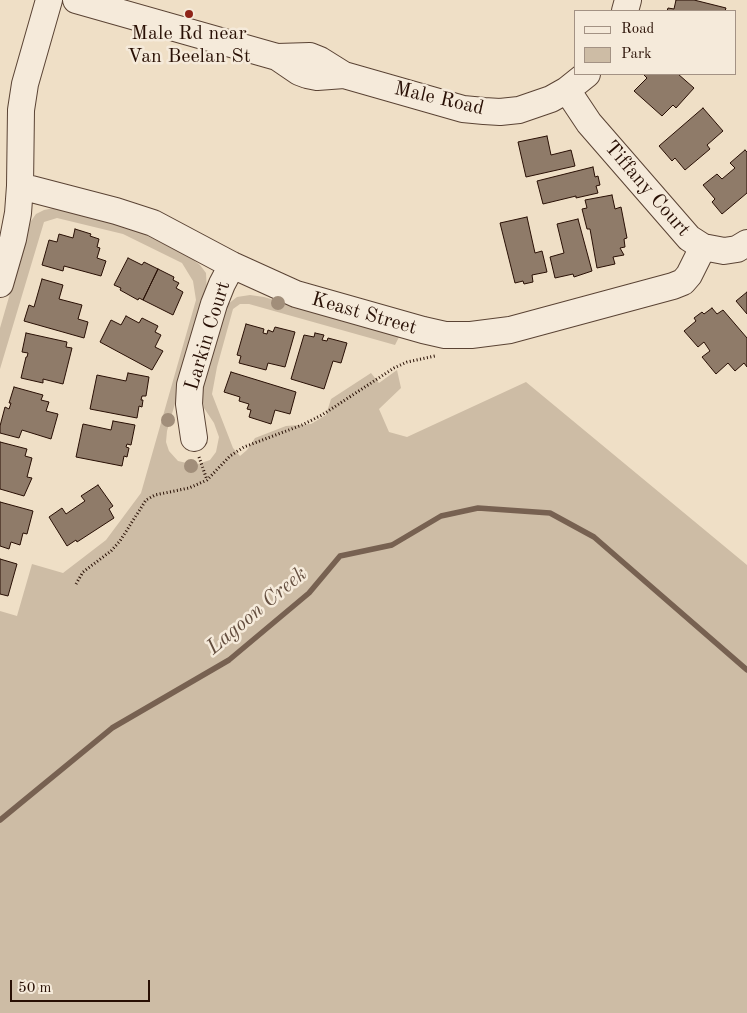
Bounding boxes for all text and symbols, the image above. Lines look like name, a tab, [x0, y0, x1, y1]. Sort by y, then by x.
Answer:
marker: Male Rd near Van Beelan St	[183, 8, 195, 20]
legend	[574, 10, 737, 75]
place label: Male Rd near Van Beelan St	[127, 22, 251, 69]
text: Road	[621, 22, 654, 37]
text: Park	[621, 47, 652, 62]
street label: Male Road	[392, 77, 486, 121]
street label: Tiffany Court	[599, 136, 695, 242]
street label: Larkin Court	[180, 279, 236, 393]
street label: Keast Street	[309, 288, 419, 340]
water label: Lagoon Creek	[202, 562, 312, 660]
scale bar	[12, 970, 152, 1002]
text: 50 m	[18, 981, 52, 996]

